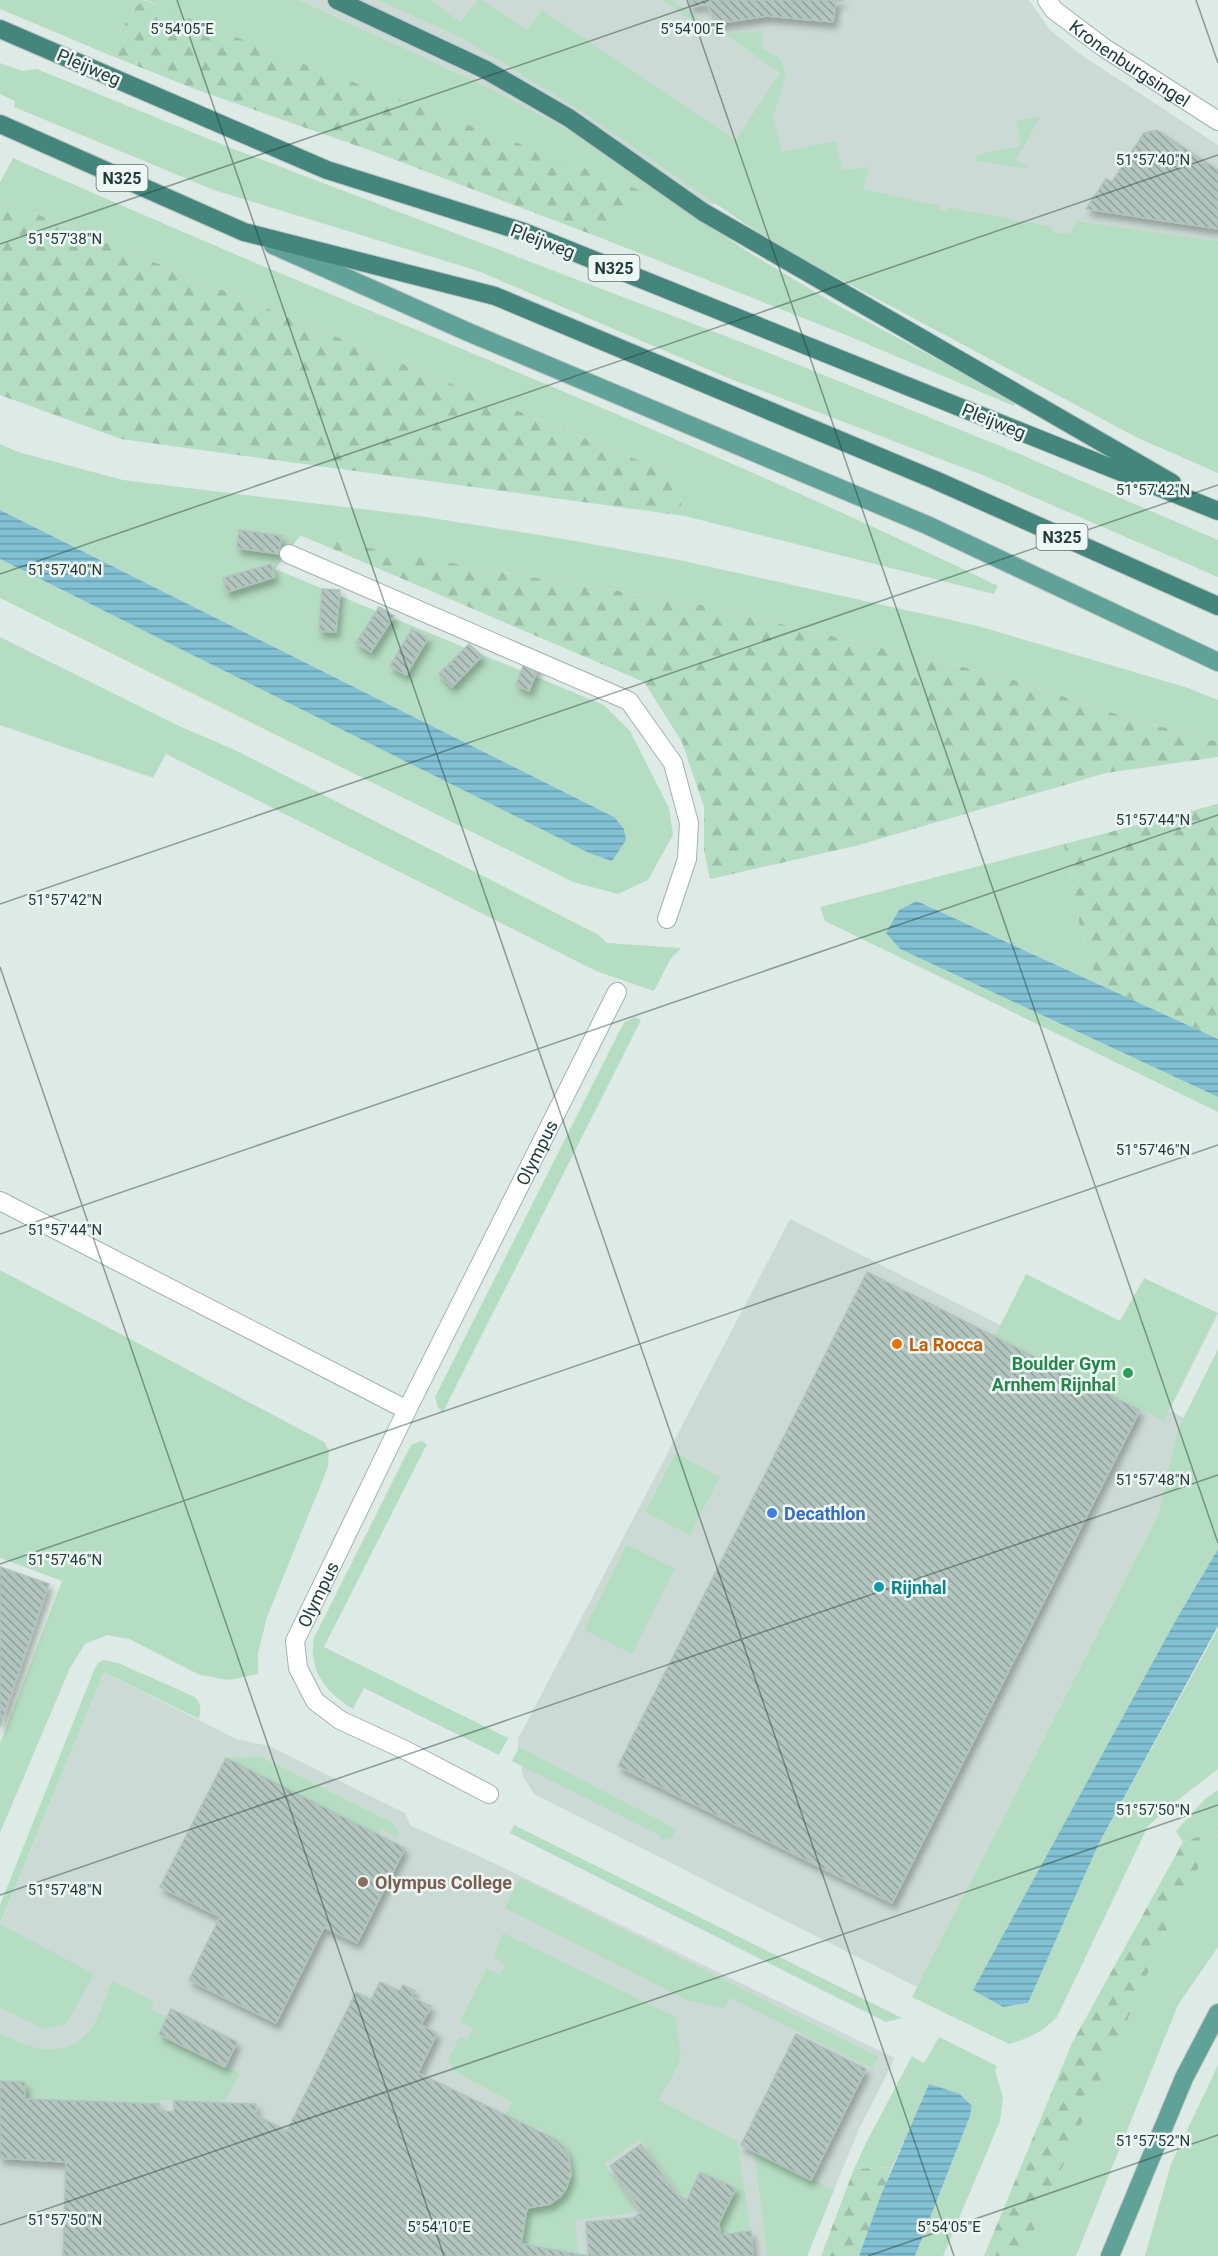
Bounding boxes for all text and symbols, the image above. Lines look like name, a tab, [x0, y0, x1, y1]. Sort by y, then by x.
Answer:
street label: Kronenburgsingel	[1066, 15, 1194, 111]
text: 5°54'05"E	[150, 20, 214, 38]
text: 5°54'00"E	[660, 20, 724, 38]
street label: Pleijweg	[54, 44, 124, 90]
text: 51°57'40"N	[1116, 151, 1190, 169]
road number: N325	[96, 165, 148, 191]
street label: Pleijweg	[508, 219, 578, 263]
text: 51°57'38"N	[28, 230, 102, 248]
road number: N325	[588, 255, 640, 281]
street label: Pleijweg	[959, 399, 1029, 443]
text: 51°57'42"N	[1116, 481, 1190, 499]
road number: N325	[1036, 524, 1088, 550]
text: 51°57'40"N	[28, 561, 102, 579]
text: 51°57'44"N	[1116, 811, 1190, 829]
text: 51°57'42"N	[28, 891, 102, 909]
street label: Olympus	[511, 1116, 562, 1189]
text: 51°57'46"N	[1116, 1141, 1190, 1159]
text: 51°57'44"N	[28, 1221, 102, 1239]
place label: La Rocca	[909, 1334, 983, 1355]
marker: La Rocca	[890, 1337, 904, 1351]
place label: Boulder Gym Arnhem Rijnhal	[992, 1353, 1116, 1395]
marker: Boulder Gym Arnhem Rijnhal	[1121, 1366, 1135, 1380]
text: 51°57'48"N	[1116, 1471, 1190, 1489]
place label: Decathlon	[784, 1503, 866, 1524]
marker: Decathlon	[765, 1506, 779, 1520]
text: 51°57'46"N	[28, 1551, 102, 1569]
street label: Olympus	[293, 1558, 342, 1631]
place label: Rijnhal	[891, 1577, 947, 1598]
marker: Rijnhal	[872, 1580, 886, 1594]
text: 51°57'50"N	[1116, 1801, 1190, 1819]
place label: Olympus College	[375, 1872, 512, 1893]
marker: Olympus College	[356, 1875, 370, 1889]
text: 51°57'48"N	[28, 1881, 102, 1899]
text: 51°57'52"N	[1116, 2132, 1190, 2150]
text: 51°57'50"N	[28, 2211, 102, 2229]
text: 5°54'10"E	[407, 2218, 471, 2236]
text: 5°54'05"E	[917, 2218, 981, 2236]

